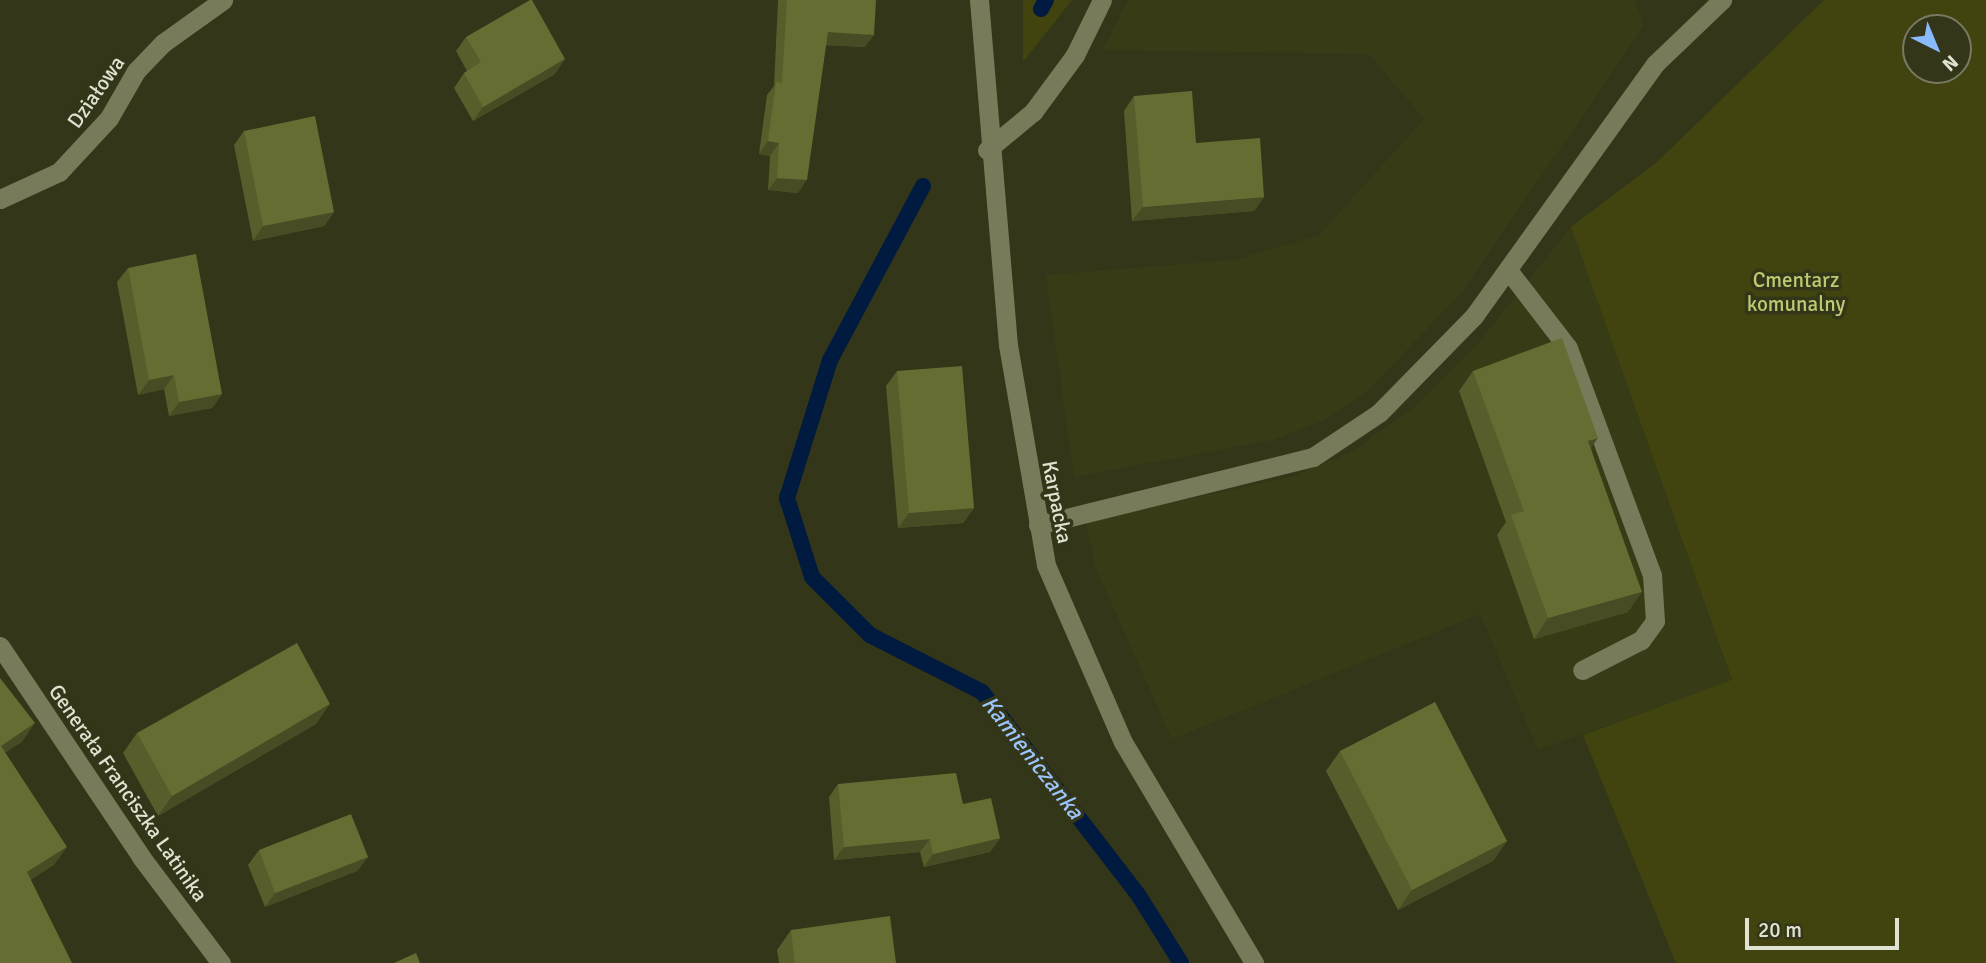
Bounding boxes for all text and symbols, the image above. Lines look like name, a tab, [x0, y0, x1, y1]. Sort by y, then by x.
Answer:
north arrow	[1902, 14, 1972, 84]
text: N	[1937, 50, 1963, 76]
street label: Działowa	[62, 51, 130, 133]
park label: Cmentarz komunalny	[1747, 267, 1845, 317]
street label: Karpacka	[1037, 459, 1077, 545]
street label: Generała Franciszka Latinika	[43, 679, 213, 907]
water label: Kamieniczanka	[975, 691, 1089, 825]
scale bar	[1748, 904, 1902, 948]
text: 20 m	[1758, 917, 1802, 943]

